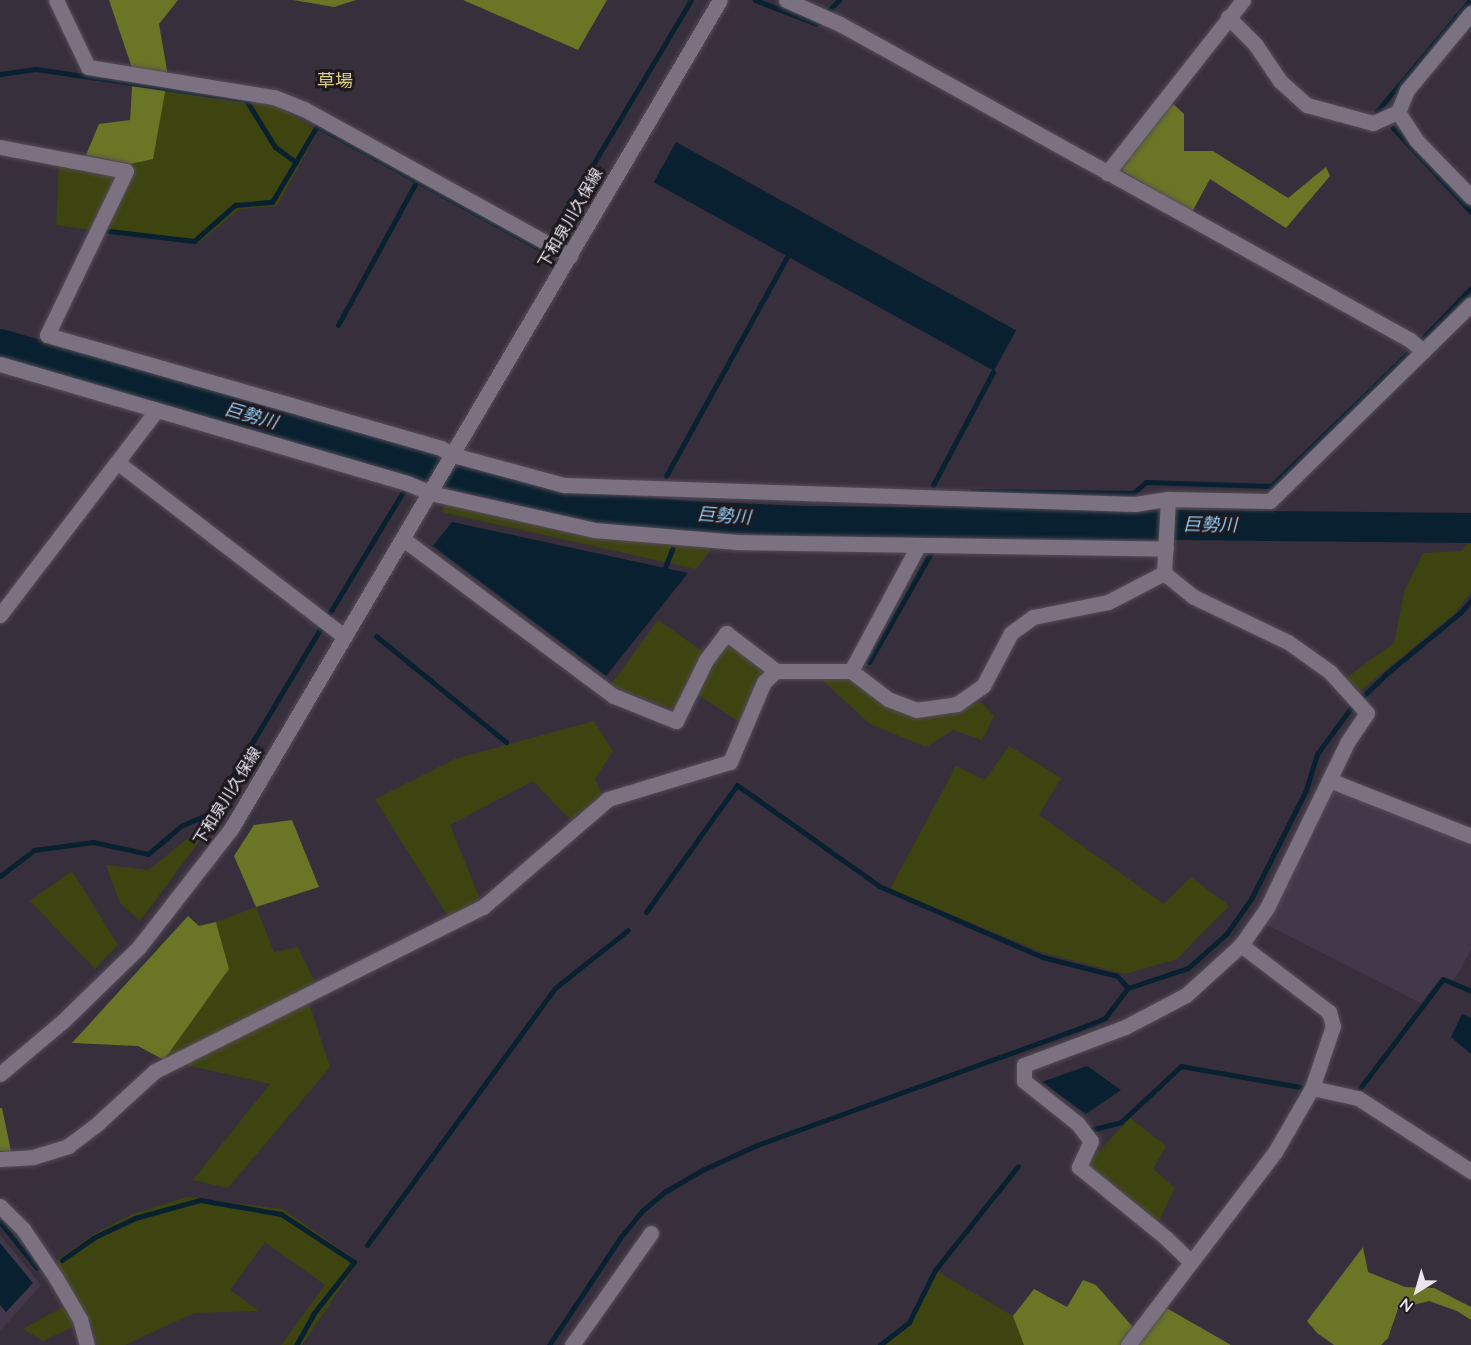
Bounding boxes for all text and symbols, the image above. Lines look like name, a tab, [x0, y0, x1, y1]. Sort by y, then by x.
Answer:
district label: 草場	[317, 70, 353, 92]
street label: 下和泉川久保線	[534, 165, 606, 271]
water label: 巨勢川	[222, 398, 280, 434]
water label: 巨勢川	[696, 503, 752, 529]
water label: 巨勢川	[1183, 514, 1237, 536]
street label: 下和泉川久保線	[189, 743, 265, 849]
north arrow	[1387, 1261, 1447, 1321]
text: N	[1395, 1294, 1417, 1317]

